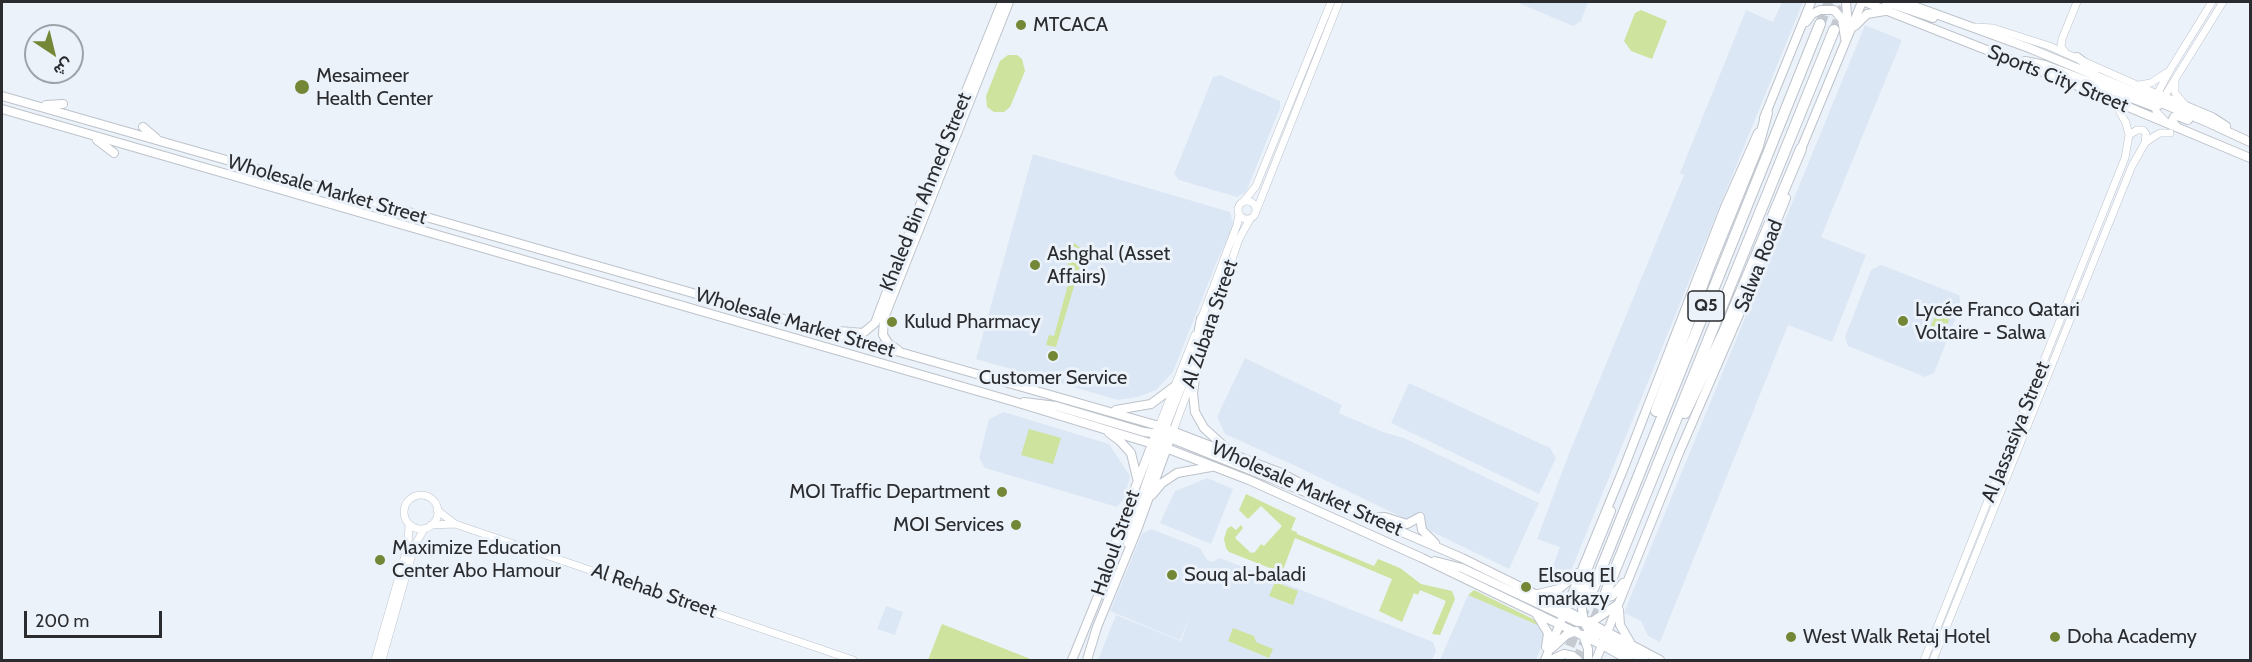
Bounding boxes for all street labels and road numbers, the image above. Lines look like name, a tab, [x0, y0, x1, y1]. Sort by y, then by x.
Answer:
street label: Sports City Street	[1984, 40, 2132, 118]
street label: Khaled Bin Ahmed Street	[875, 89, 977, 295]
street label: Wholesale Market Street	[225, 150, 429, 230]
street label: Salwa Road	[1730, 216, 1788, 316]
street label: Al Zubara Street	[1177, 256, 1243, 392]
street label: Wholesale Market Street	[693, 283, 897, 363]
road number: Q5	[1688, 291, 1724, 321]
street label: Al Jassasiya Street	[1977, 358, 2055, 506]
street label: Wholesale Market Street	[1208, 436, 1406, 542]
street label: Haloul Street	[1087, 487, 1145, 599]
street label: Al Rehab Street	[588, 558, 720, 624]

